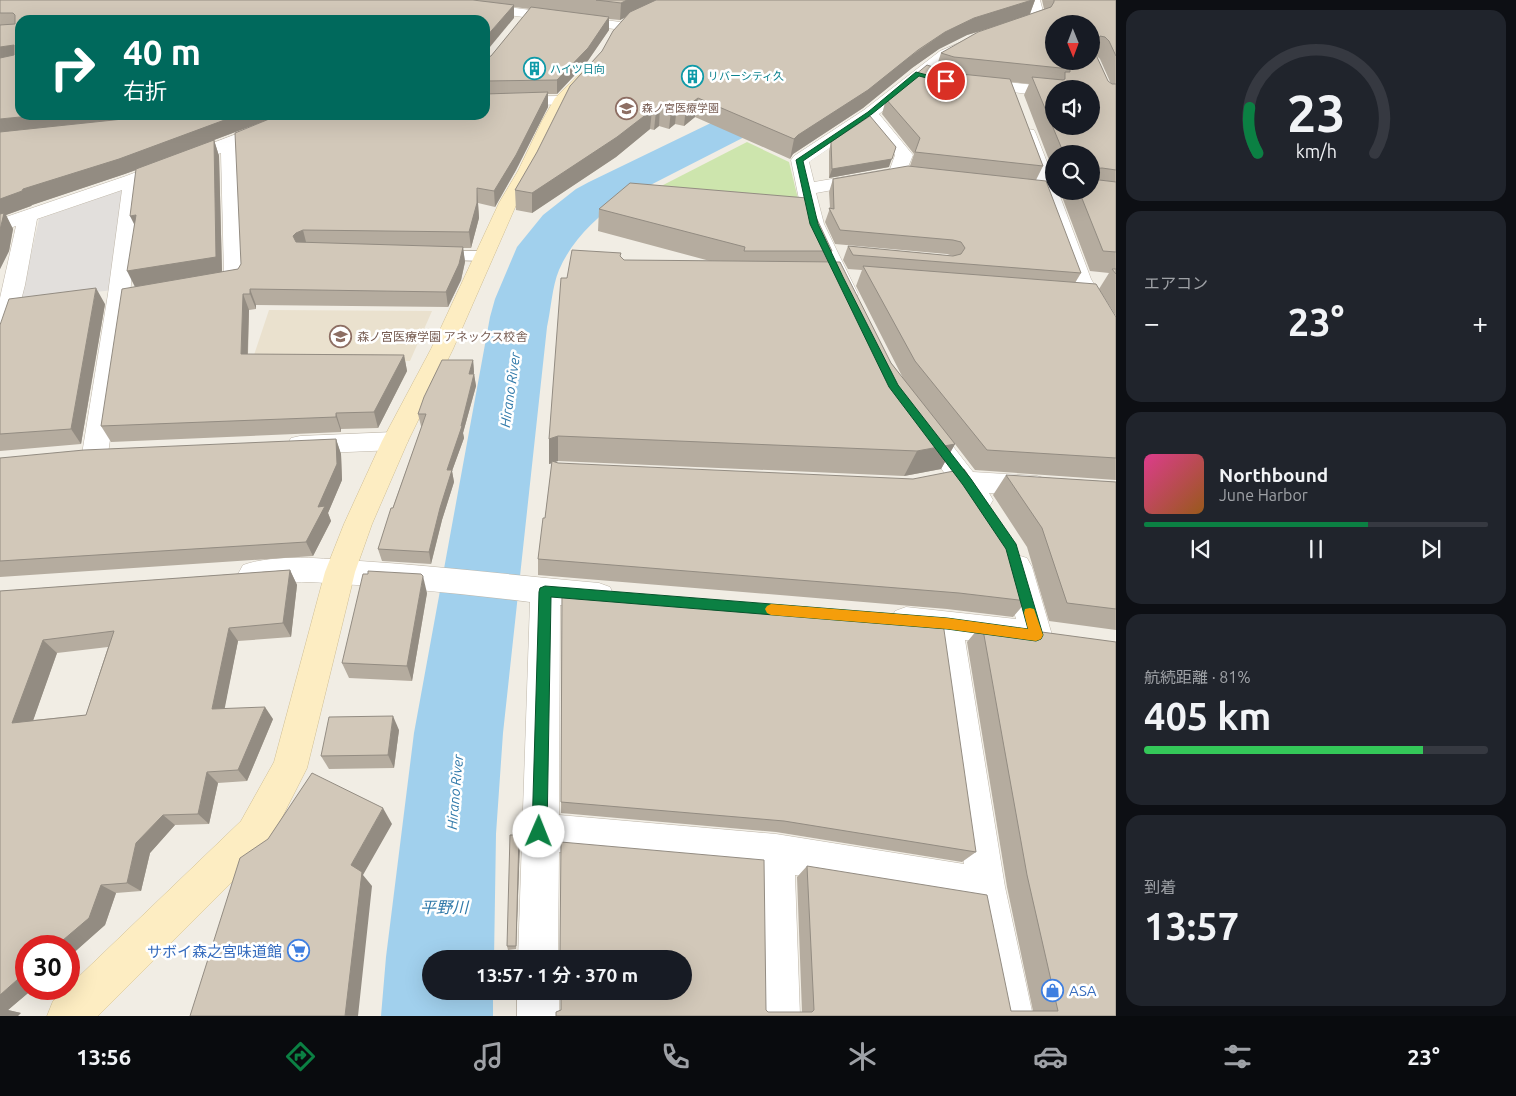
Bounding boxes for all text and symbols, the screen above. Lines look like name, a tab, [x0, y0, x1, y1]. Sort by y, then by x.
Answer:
north arrow	[1045, 15, 1100, 70]
map controls	[1045, 15, 1100, 200]
text: 40 m	[123, 32, 201, 72]
icon: right	[40, 35, 105, 100]
building icon: ハイツ日向	[522, 57, 546, 81]
pin	[925, 60, 967, 102]
place label: ハイツ日向	[550, 63, 605, 75]
building icon: リバーシティ久	[680, 64, 704, 88]
icon: arrive	[932, 67, 960, 95]
place label: リバーシティ久	[708, 70, 784, 82]
text: 右折	[123, 78, 167, 103]
button: sound	[1045, 80, 1100, 135]
text: 23	[1287, 84, 1345, 142]
school or university icon: 森ノ宮医療学園	[614, 96, 638, 120]
place label: 森ノ宮医療学園	[642, 102, 719, 114]
text: km/h	[1295, 141, 1337, 161]
button: search	[1045, 145, 1100, 200]
text: エアコン	[1144, 274, 1208, 292]
text: 23°	[1288, 301, 1344, 343]
text: −	[1144, 307, 1160, 338]
text: +	[1472, 307, 1488, 338]
school or university icon: 森ノ宮医療学園 アネックス校舎	[329, 324, 353, 348]
place label: 森ノ宮医療学園 アネックス校舎	[357, 330, 527, 343]
water label: Hirano River	[497, 351, 523, 428]
text: Northbound	[1219, 464, 1328, 486]
text: June Harbor	[1219, 486, 1308, 504]
icon: previous	[1187, 535, 1215, 563]
icon: pause	[1302, 535, 1330, 563]
icon: next	[1417, 535, 1445, 563]
text: 航続距離 · 81%	[1144, 668, 1251, 686]
text: 405 km	[1144, 695, 1271, 737]
water label: Hirano River	[444, 753, 466, 830]
position arrow	[512, 805, 564, 857]
text: 到着	[1144, 878, 1176, 896]
water label: 平野川	[420, 898, 470, 916]
text: 13:57	[1144, 905, 1239, 947]
speed limit sign: 30	[15, 935, 80, 1000]
supermarket icon: サボイ森之宮味道館	[286, 939, 310, 963]
place label: サボイ森之宮味道館	[147, 943, 282, 960]
text: 13:57 · 1 分 · 370 m	[476, 964, 638, 986]
shop icon: ASA	[1041, 978, 1065, 1002]
place label: ASA	[1069, 982, 1097, 999]
icon: directions	[283, 1039, 318, 1074]
icon: music	[471, 1039, 506, 1074]
icon: phone	[658, 1039, 693, 1074]
icon: climate	[845, 1039, 880, 1074]
icon: car	[1033, 1039, 1068, 1074]
icon: filters	[1220, 1039, 1255, 1074]
text: 13:56	[76, 1044, 131, 1069]
text: 23°	[1407, 1044, 1440, 1069]

